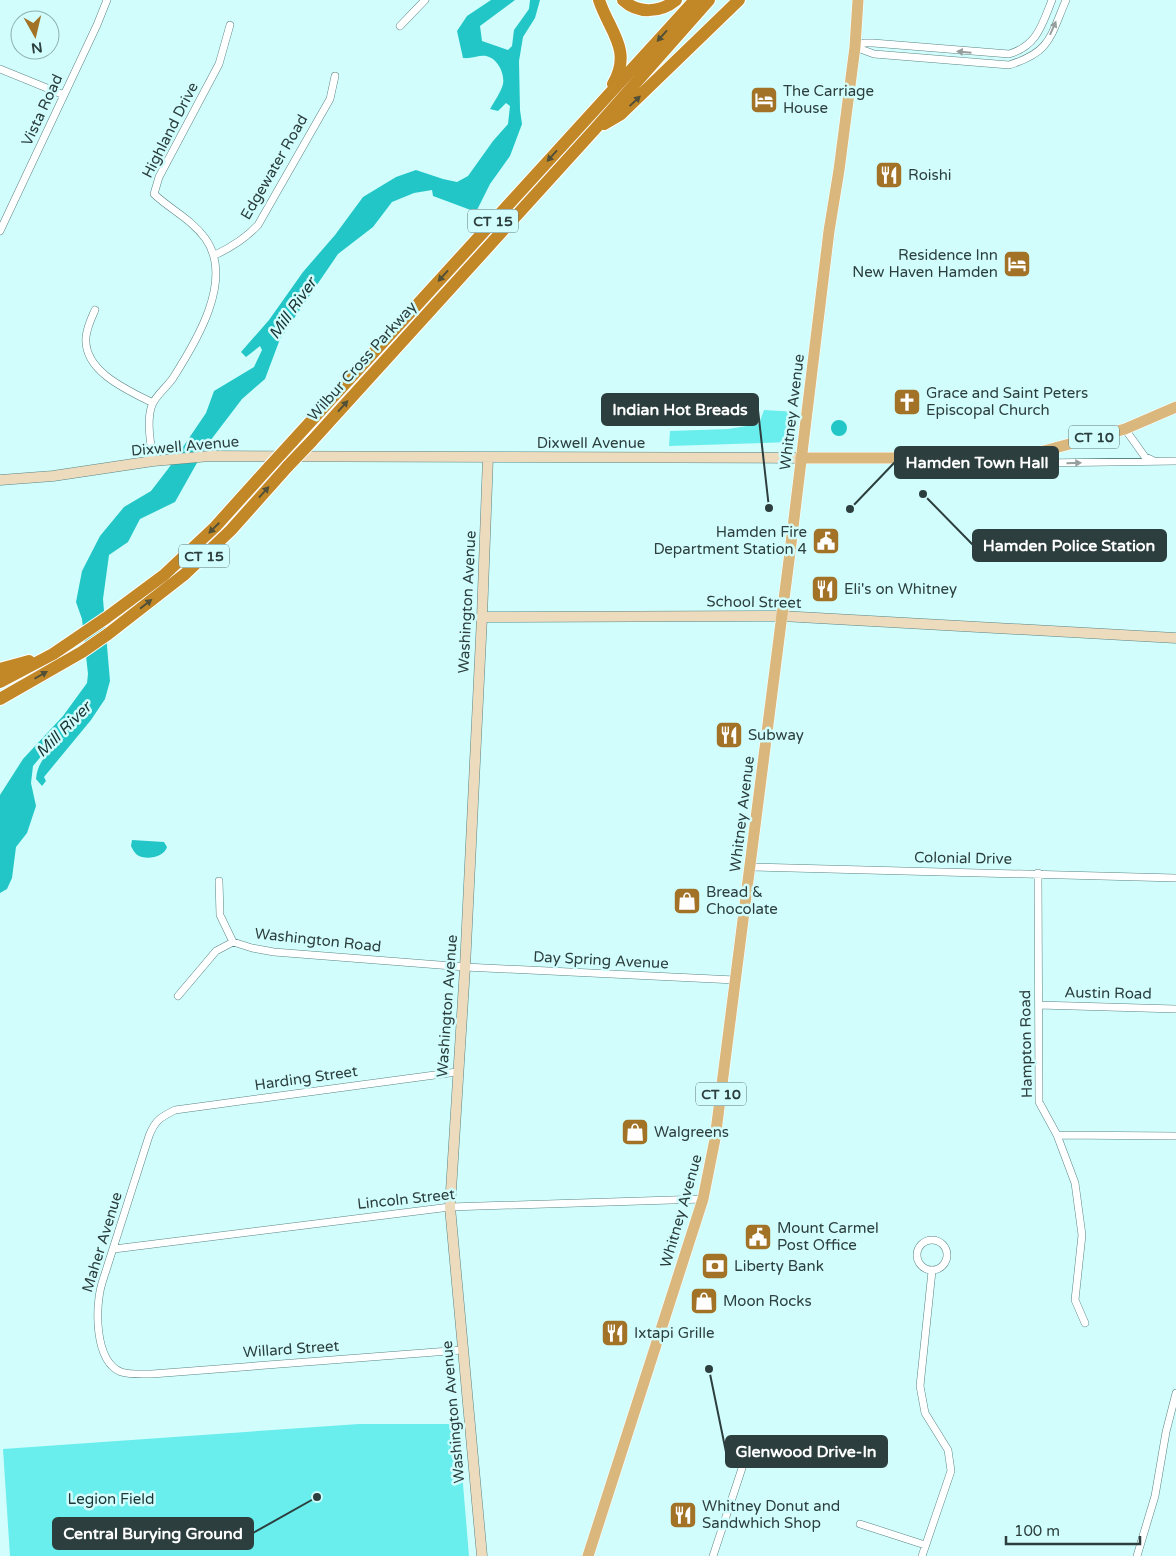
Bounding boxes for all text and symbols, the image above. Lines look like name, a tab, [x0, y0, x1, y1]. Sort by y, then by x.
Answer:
north arrow	[10, 10, 60, 60]
one-way arrow	[1050, 21, 1058, 35]
one-way arrow	[656, 30, 668, 42]
text: N	[30, 38, 43, 57]
one-way arrow	[955, 47, 971, 55]
street label: Vista Road	[18, 71, 66, 149]
street label: Highland Drive	[138, 79, 202, 181]
place label: The Carriage House	[783, 82, 874, 117]
hotel icon: The Carriage House	[749, 85, 779, 115]
one-way arrow	[628, 95, 640, 107]
street label: Edgewater Road	[237, 111, 311, 223]
one-way arrow	[546, 150, 558, 162]
restaurant icon: Roishi	[874, 160, 904, 190]
place label: Roishi	[908, 166, 952, 184]
road number: CT 15	[468, 210, 518, 232]
place label: Residence Inn New Haven Hamden	[852, 246, 998, 281]
hotel icon: Residence Inn New Haven Hamden	[1002, 249, 1032, 279]
one-way arrow	[437, 270, 449, 282]
water label: Mill River	[264, 272, 322, 343]
street label: Wilbur Cross Parkway	[304, 298, 420, 424]
street label: Whitney Avenue	[776, 353, 808, 471]
place label: Grace and Saint Peters Episcopal Church	[926, 384, 1088, 419]
church icon: Grace and Saint Peters Episcopal Church	[892, 387, 922, 417]
callout: Indian Hot Breads	[602, 394, 758, 425]
one-way arrow	[338, 399, 349, 412]
text: Indian Hot Breads	[612, 400, 748, 420]
road number: CT 10	[1069, 426, 1119, 448]
street label: Dixwell Avenue	[130, 432, 240, 460]
street label: Dixwell Avenue	[537, 434, 645, 452]
callout: Hamden Town Hall	[895, 447, 1058, 478]
text: Hamden Town Hall	[906, 453, 1048, 473]
one-way arrow	[1066, 458, 1082, 466]
one-way arrow	[258, 487, 270, 499]
one-way arrow	[208, 522, 220, 534]
place label: Hamden Fire Department Station 4	[653, 523, 807, 558]
public building icon: Hamden Fire Department Station 4	[811, 526, 841, 556]
street label: Washington Avenue	[454, 530, 480, 674]
callout: Hamden Police Station	[973, 530, 1166, 561]
text: Hamden Police Station	[983, 536, 1155, 556]
road number: CT 15	[179, 544, 229, 568]
restaurant icon: Eli's on Whitney	[810, 574, 840, 604]
place label: Eli's on Whitney	[844, 580, 957, 598]
street label: School Street	[706, 592, 802, 612]
one-way arrow	[139, 599, 153, 609]
one-way arrow	[34, 671, 47, 680]
water label: Mill River	[32, 696, 97, 762]
restaurant icon: Subway	[714, 720, 744, 750]
place label: Subway	[748, 726, 804, 744]
street label: Whitney Avenue	[726, 755, 758, 873]
street label: Colonial Drive	[914, 848, 1012, 868]
place label: Bread & Chocolate	[706, 883, 778, 918]
shop icon: Bread & Chocolate	[672, 886, 702, 916]
street label: Washington Road	[254, 924, 382, 956]
street label: Washington Avenue	[433, 934, 461, 1078]
street label: Day Spring Avenue	[533, 947, 669, 973]
street label: Austin Road	[1064, 983, 1152, 1003]
street label: Hampton Road	[1016, 990, 1036, 1098]
street label: Harding Street	[253, 1062, 359, 1094]
road number: CT 10	[696, 1082, 746, 1106]
shop icon: Walgreens	[620, 1117, 650, 1147]
place label: Walgreens	[654, 1123, 729, 1141]
street label: Whitney Avenue	[656, 1152, 706, 1270]
street label: Lincoln Street	[356, 1185, 456, 1213]
street label: Maher Avenue	[78, 1190, 126, 1294]
place label: Mount Carmel Post Office	[777, 1219, 879, 1254]
public building icon: Mount Carmel Post Office	[743, 1222, 773, 1252]
bank icon: Liberty Bank	[700, 1251, 730, 1281]
place label: Liberty Bank	[734, 1257, 824, 1275]
shop icon: Moon Rocks	[689, 1286, 719, 1316]
place label: Moon Rocks	[723, 1292, 812, 1310]
restaurant icon: Ixtapi Grille	[600, 1318, 630, 1348]
place label: Ixtapi Grille	[634, 1324, 714, 1342]
street label: Willard Street	[242, 1337, 340, 1361]
street label: Washington Avenue	[438, 1340, 468, 1484]
callout: Glenwood Drive-In	[726, 1436, 887, 1467]
text: Glenwood Drive-In	[735, 1442, 877, 1462]
park label: Legion Field	[68, 1490, 154, 1508]
place label: Whitney Donut and Sandwhich Shop	[702, 1497, 840, 1532]
restaurant icon: Whitney Donut and Sandwhich Shop	[668, 1500, 698, 1530]
scale bar	[1006, 1514, 1140, 1546]
callout: Central Burying Ground	[53, 1518, 253, 1549]
text: 100 m	[1014, 1522, 1060, 1540]
text: Central Burying Ground	[63, 1524, 243, 1544]

